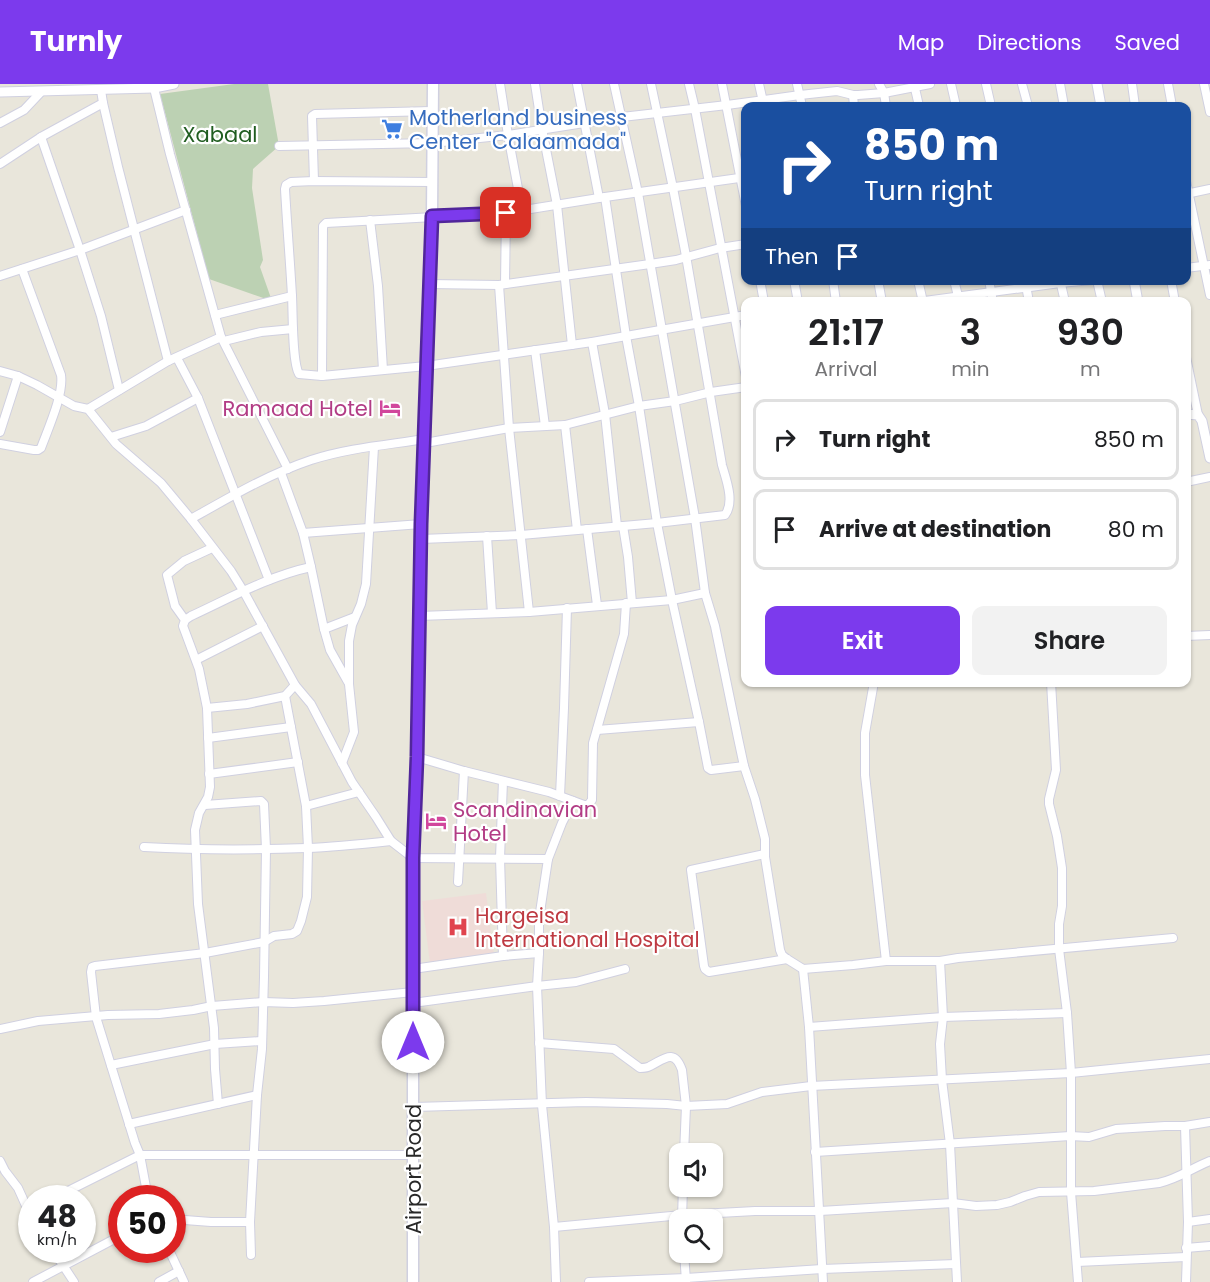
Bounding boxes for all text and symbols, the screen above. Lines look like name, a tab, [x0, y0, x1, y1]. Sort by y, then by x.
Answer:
text: Turnly	[30, 22, 122, 61]
text: Map	[898, 28, 944, 57]
text: Directions	[977, 28, 1081, 57]
text: Saved	[1114, 28, 1180, 57]
place label: Motherland business Center "Calaamada"	[409, 103, 627, 156]
text: 850 m	[864, 116, 999, 175]
supermarket icon: Motherland business Center "Calaamada"	[380, 117, 404, 141]
park label: Xabaal	[183, 120, 258, 149]
icon: right	[765, 126, 843, 204]
text: Turn right	[864, 172, 993, 209]
pin	[480, 187, 531, 238]
icon: arrive	[489, 196, 522, 229]
icon: arrive	[831, 240, 864, 273]
text: Then	[765, 241, 819, 272]
text: 21:17	[808, 307, 884, 358]
text: 3	[960, 307, 981, 358]
text: 930	[1057, 307, 1124, 358]
text: Arrival	[815, 355, 878, 383]
text: min	[951, 355, 989, 383]
text: m	[1080, 355, 1101, 383]
place label: Ramaad Hotel	[222, 394, 373, 423]
hotel icon: Ramaad Hotel	[378, 396, 402, 420]
icon: right	[768, 423, 801, 456]
text: Turn right	[819, 424, 930, 455]
text: 850 m	[1094, 424, 1164, 455]
icon: arrive	[768, 513, 801, 546]
text: Arrive at destination	[819, 514, 1051, 545]
text: 80 m	[1108, 514, 1164, 545]
button: Exit	[765, 606, 960, 675]
button: Share	[972, 606, 1167, 675]
place label: Scandinavian Hotel	[453, 795, 597, 848]
hotel icon: Scandinavian Hotel	[424, 809, 448, 833]
place label: Hargeisa International Hospital	[475, 901, 700, 954]
hospital icon: Hargeisa International Hospital	[446, 915, 470, 939]
position arrow	[381, 1010, 445, 1074]
street label: Airport Road	[399, 1104, 428, 1234]
map controls	[669, 1143, 723, 1263]
button: sound	[669, 1143, 723, 1197]
speed limit sign: 50	[108, 1185, 186, 1263]
text: 48	[37, 1195, 77, 1238]
button: search	[669, 1209, 723, 1263]
text: km/h	[37, 1229, 77, 1250]

